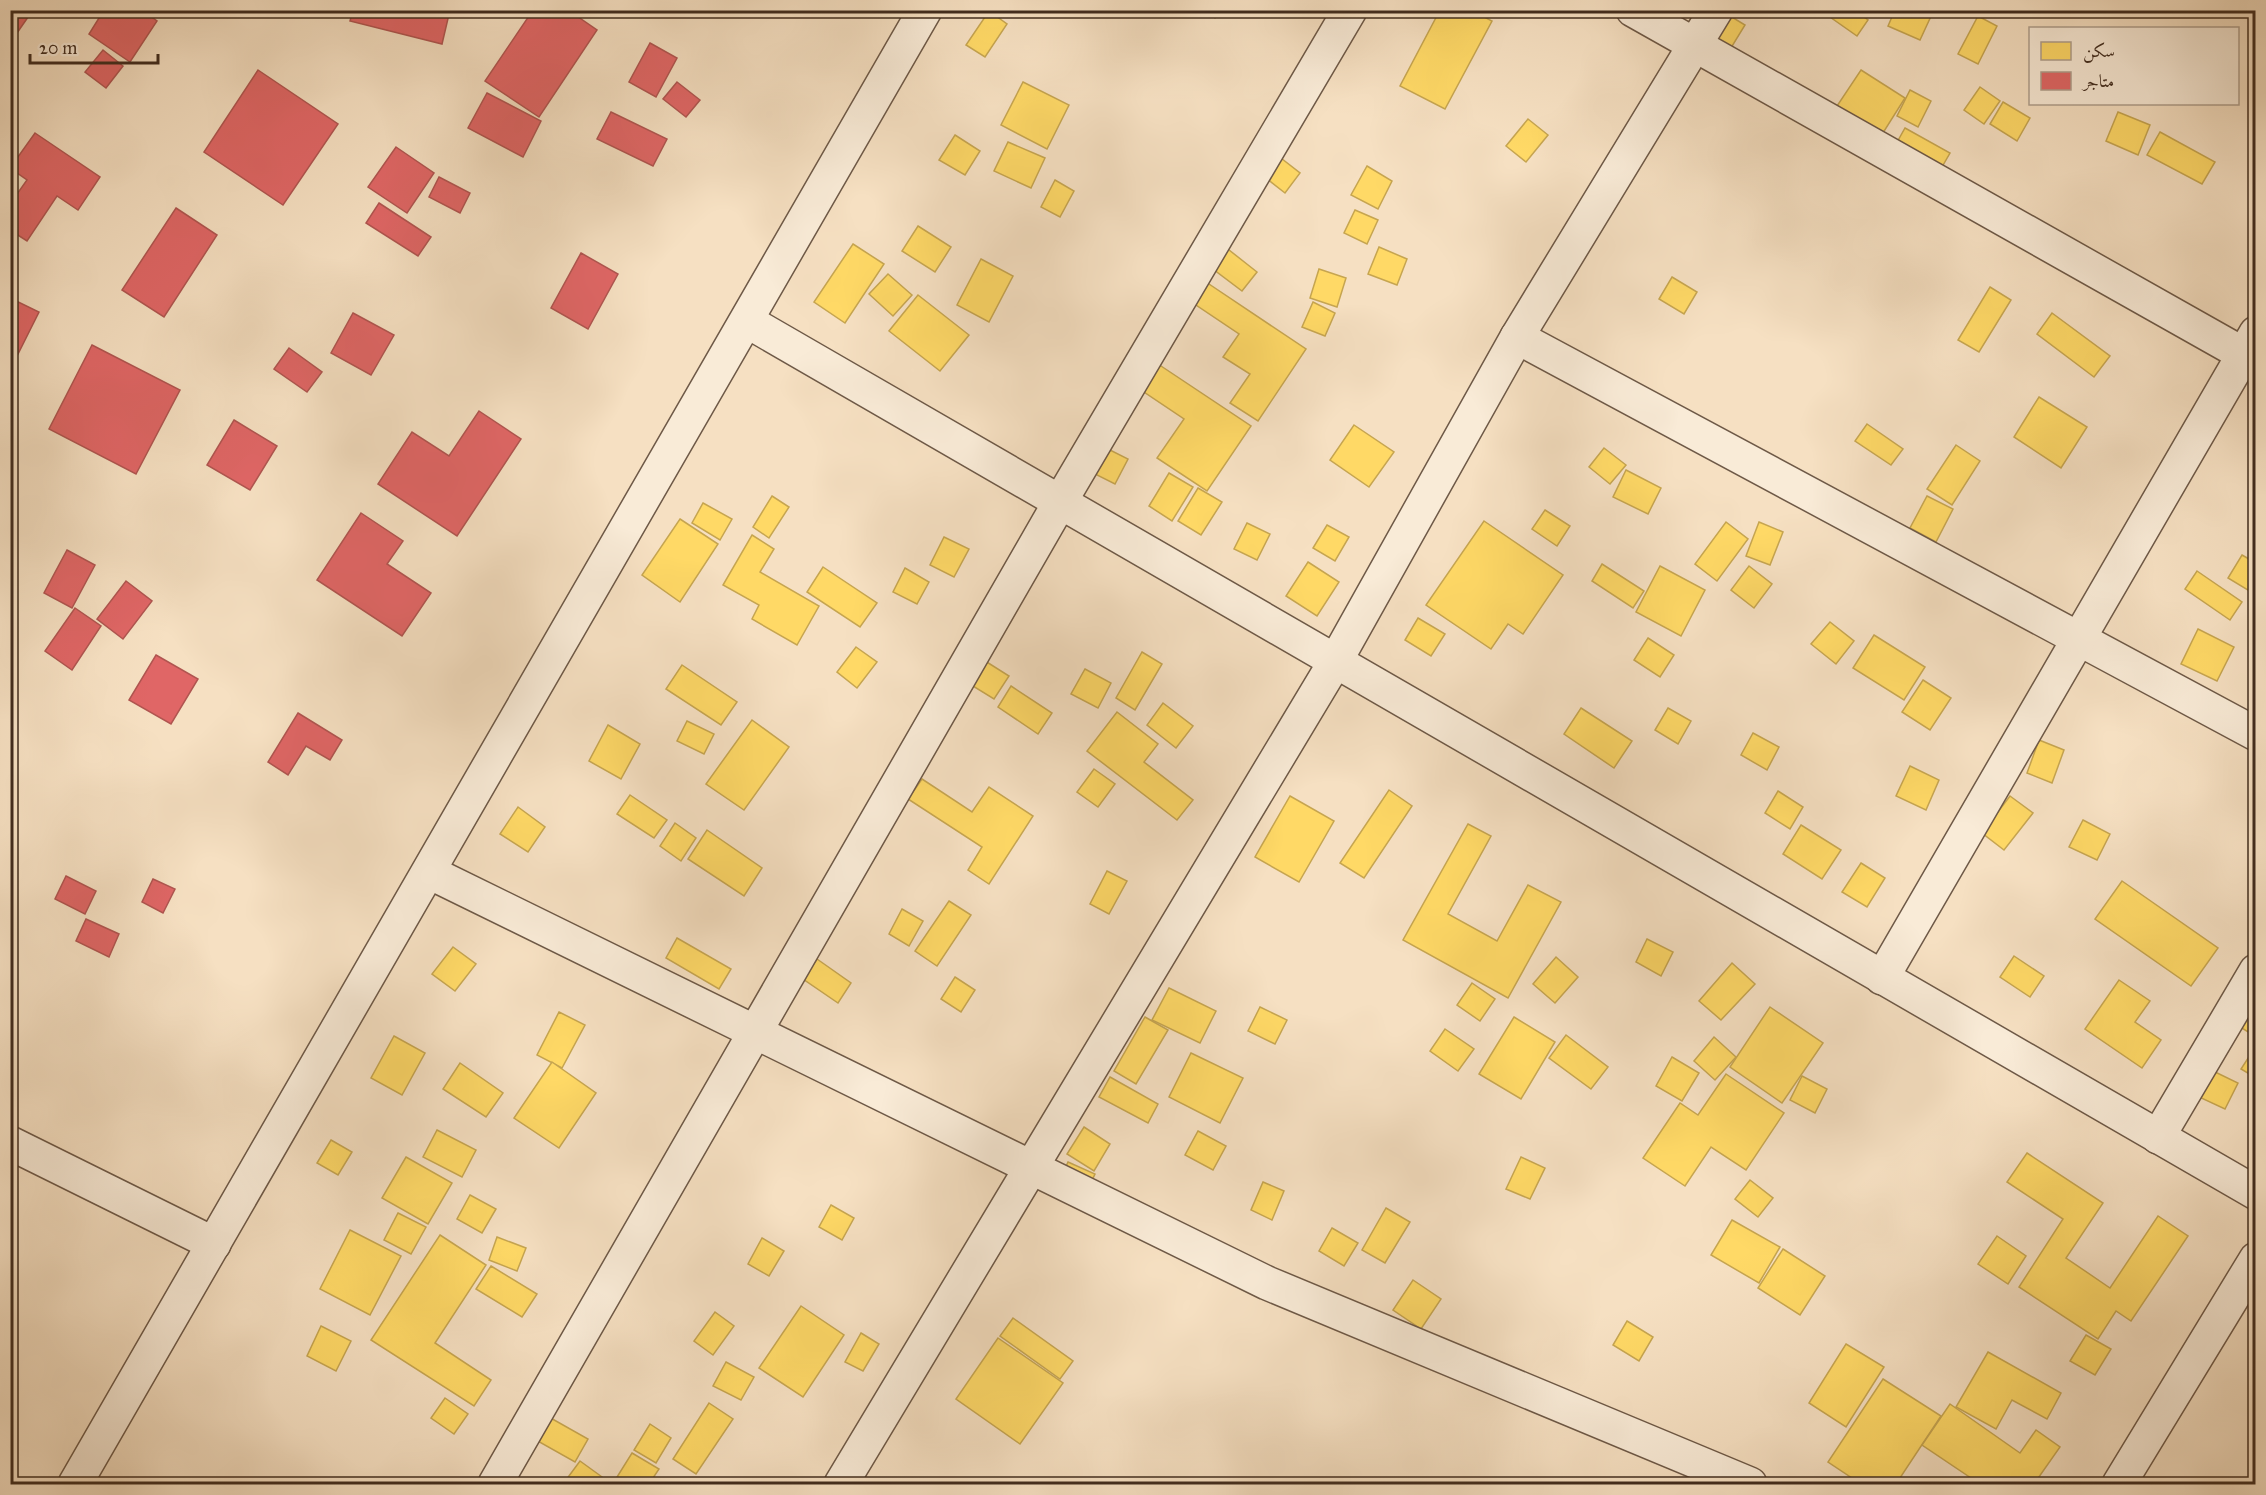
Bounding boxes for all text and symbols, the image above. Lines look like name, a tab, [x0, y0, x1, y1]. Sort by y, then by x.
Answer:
scale bar	[30, 27, 158, 65]
legend	[2029, 27, 2239, 105]
text: 20 m	[39, 37, 77, 59]
text: سكن	[2083, 40, 2115, 63]
text: متاجر	[2081, 70, 2114, 92]

